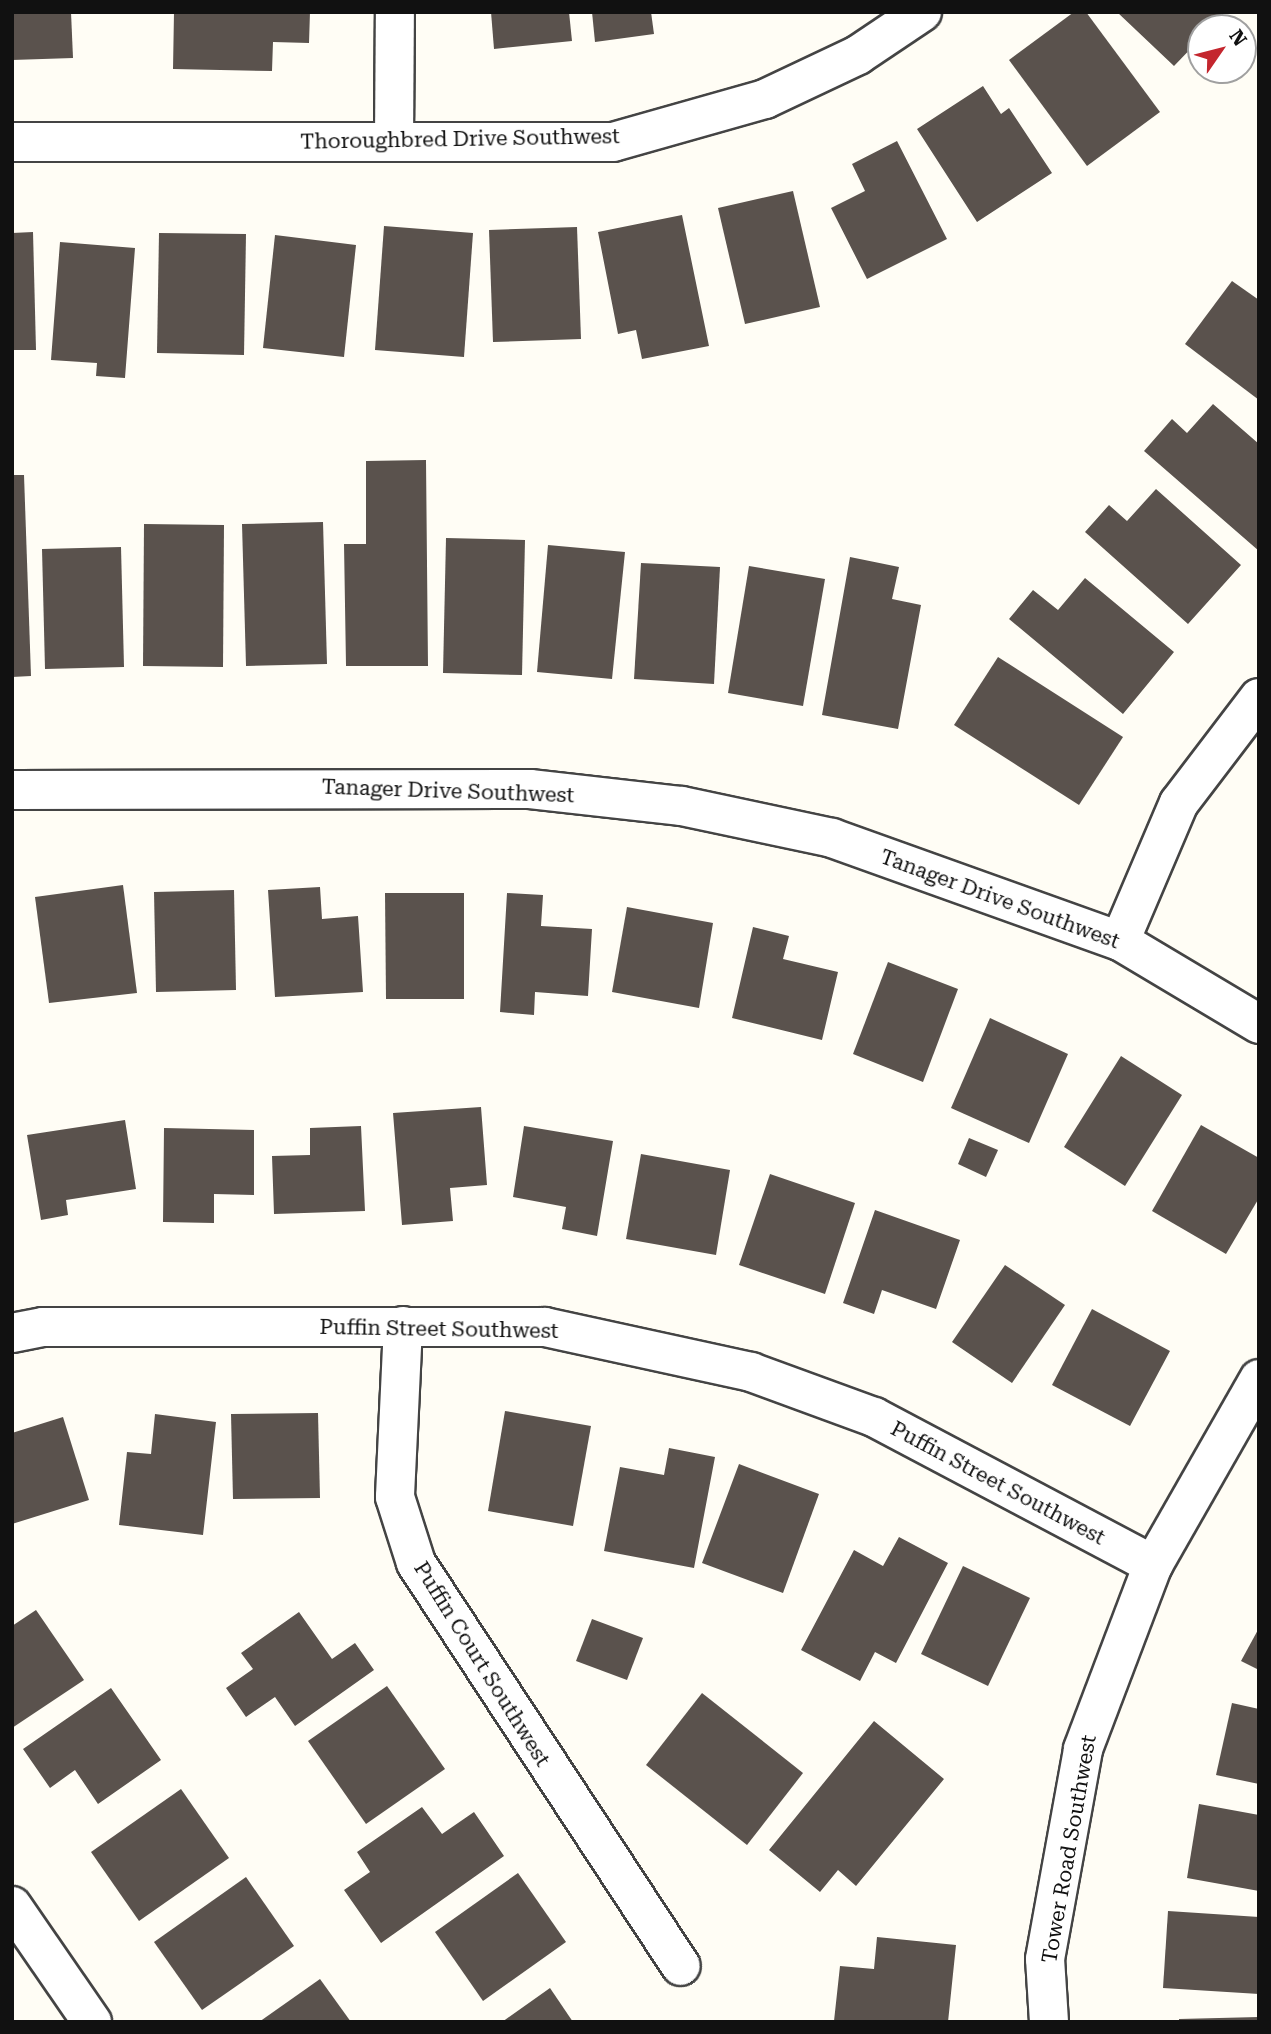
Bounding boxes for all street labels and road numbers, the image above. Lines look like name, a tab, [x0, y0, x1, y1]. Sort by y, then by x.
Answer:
street label: Thoroughbred Drive Southwest	[300, 124, 620, 154]
street label: Tanager Drive Southwest	[321, 774, 575, 808]
street label: Tanager Drive Southwest	[877, 844, 1123, 954]
street label: Puffin Street Southwest	[319, 1314, 559, 1344]
street label: Puffin Street Southwest	[886, 1416, 1110, 1550]
street label: Puffin Court Southwest	[409, 1557, 555, 1771]
street label: Tower Road Southwest	[1037, 1733, 1101, 1965]

